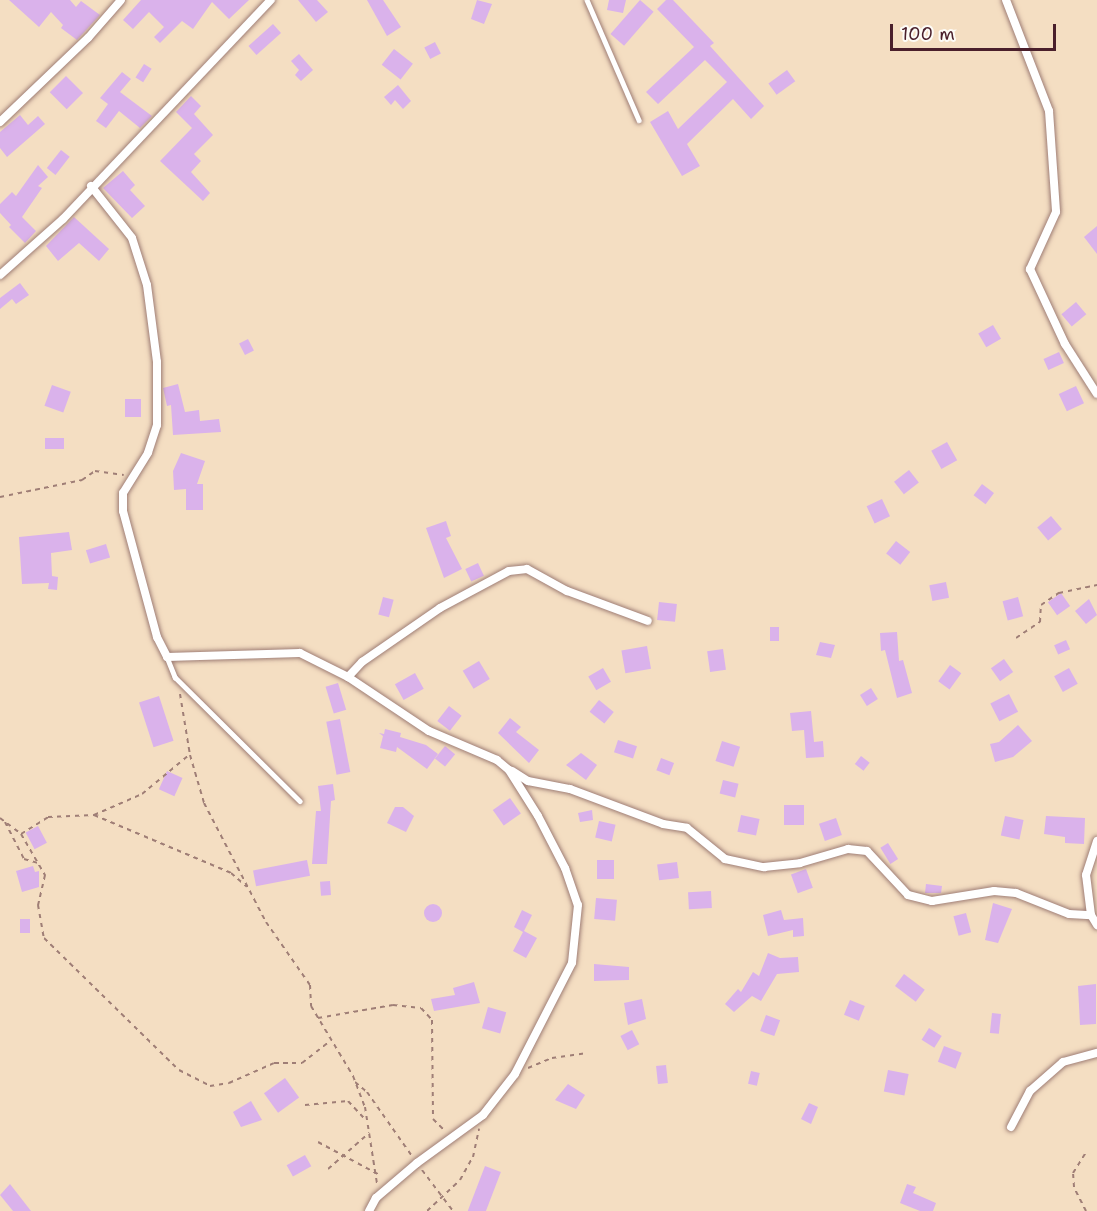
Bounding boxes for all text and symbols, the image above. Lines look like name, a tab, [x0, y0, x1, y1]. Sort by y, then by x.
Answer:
scale bar	[893, 12, 1060, 50]
text: 100 m	[901, 22, 955, 46]

